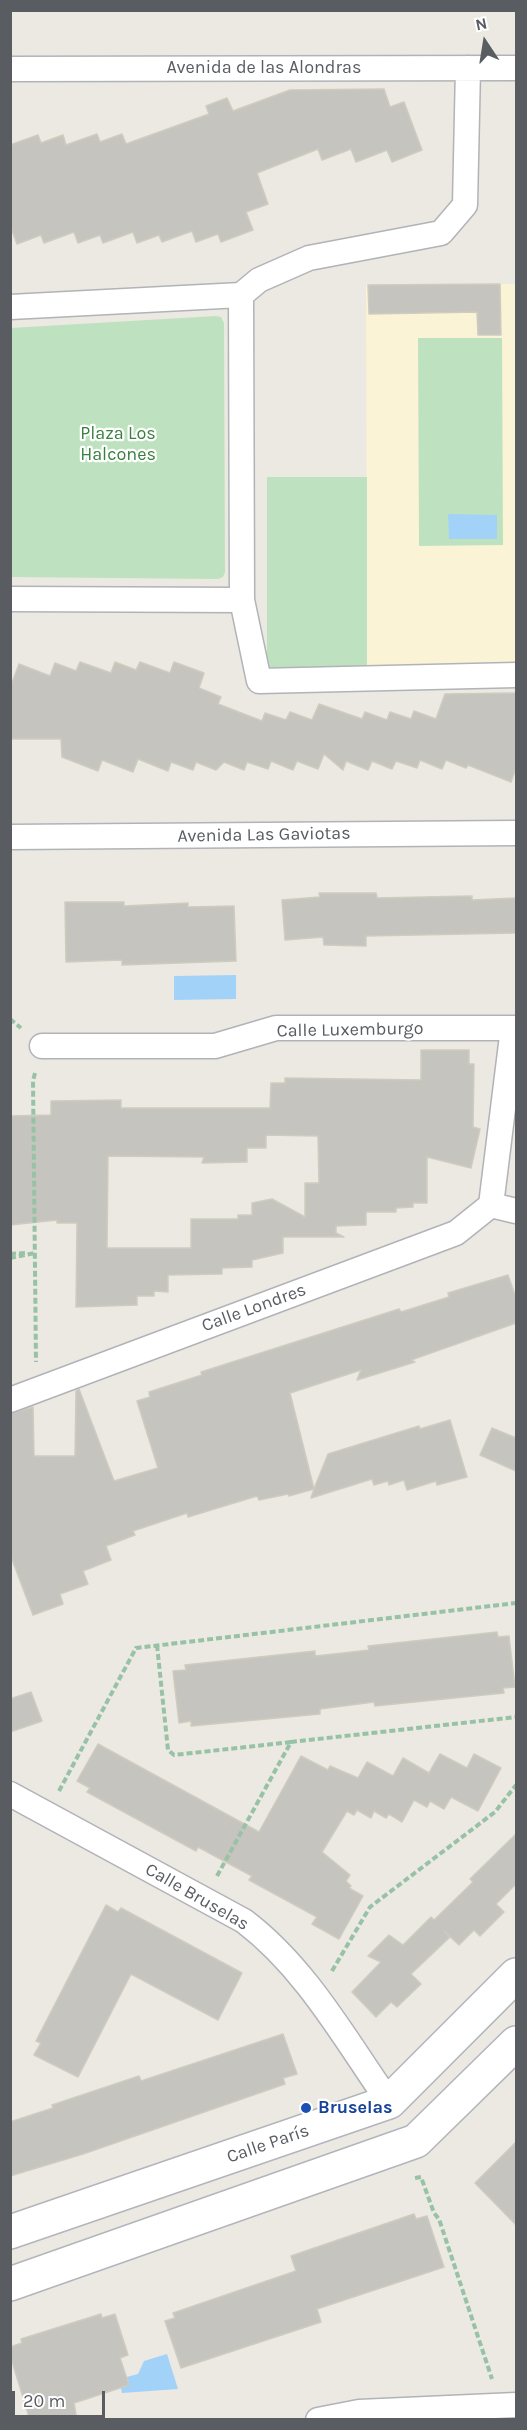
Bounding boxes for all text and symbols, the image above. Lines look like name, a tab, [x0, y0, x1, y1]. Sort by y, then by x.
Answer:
north arrow	[455, 12, 515, 72]
text: N	[474, 13, 489, 34]
street label: Avenida de las Alondras	[167, 57, 361, 79]
park label: Plaza Los Halcones	[80, 423, 156, 466]
street label: Avenida Las Gaviotas	[177, 823, 351, 847]
street label: Calle Luxemburgo	[276, 1018, 424, 1042]
street label: Calle Londres	[199, 1279, 309, 1337]
street label: Calle Bruselas	[141, 1859, 253, 1935]
place label: Bruselas	[318, 2097, 393, 2119]
marker: Bruselas	[299, 2101, 313, 2115]
street label: Calle París	[224, 2120, 312, 2168]
scale bar	[15, 2379, 108, 2417]
text: 20 m	[23, 2390, 65, 2412]

